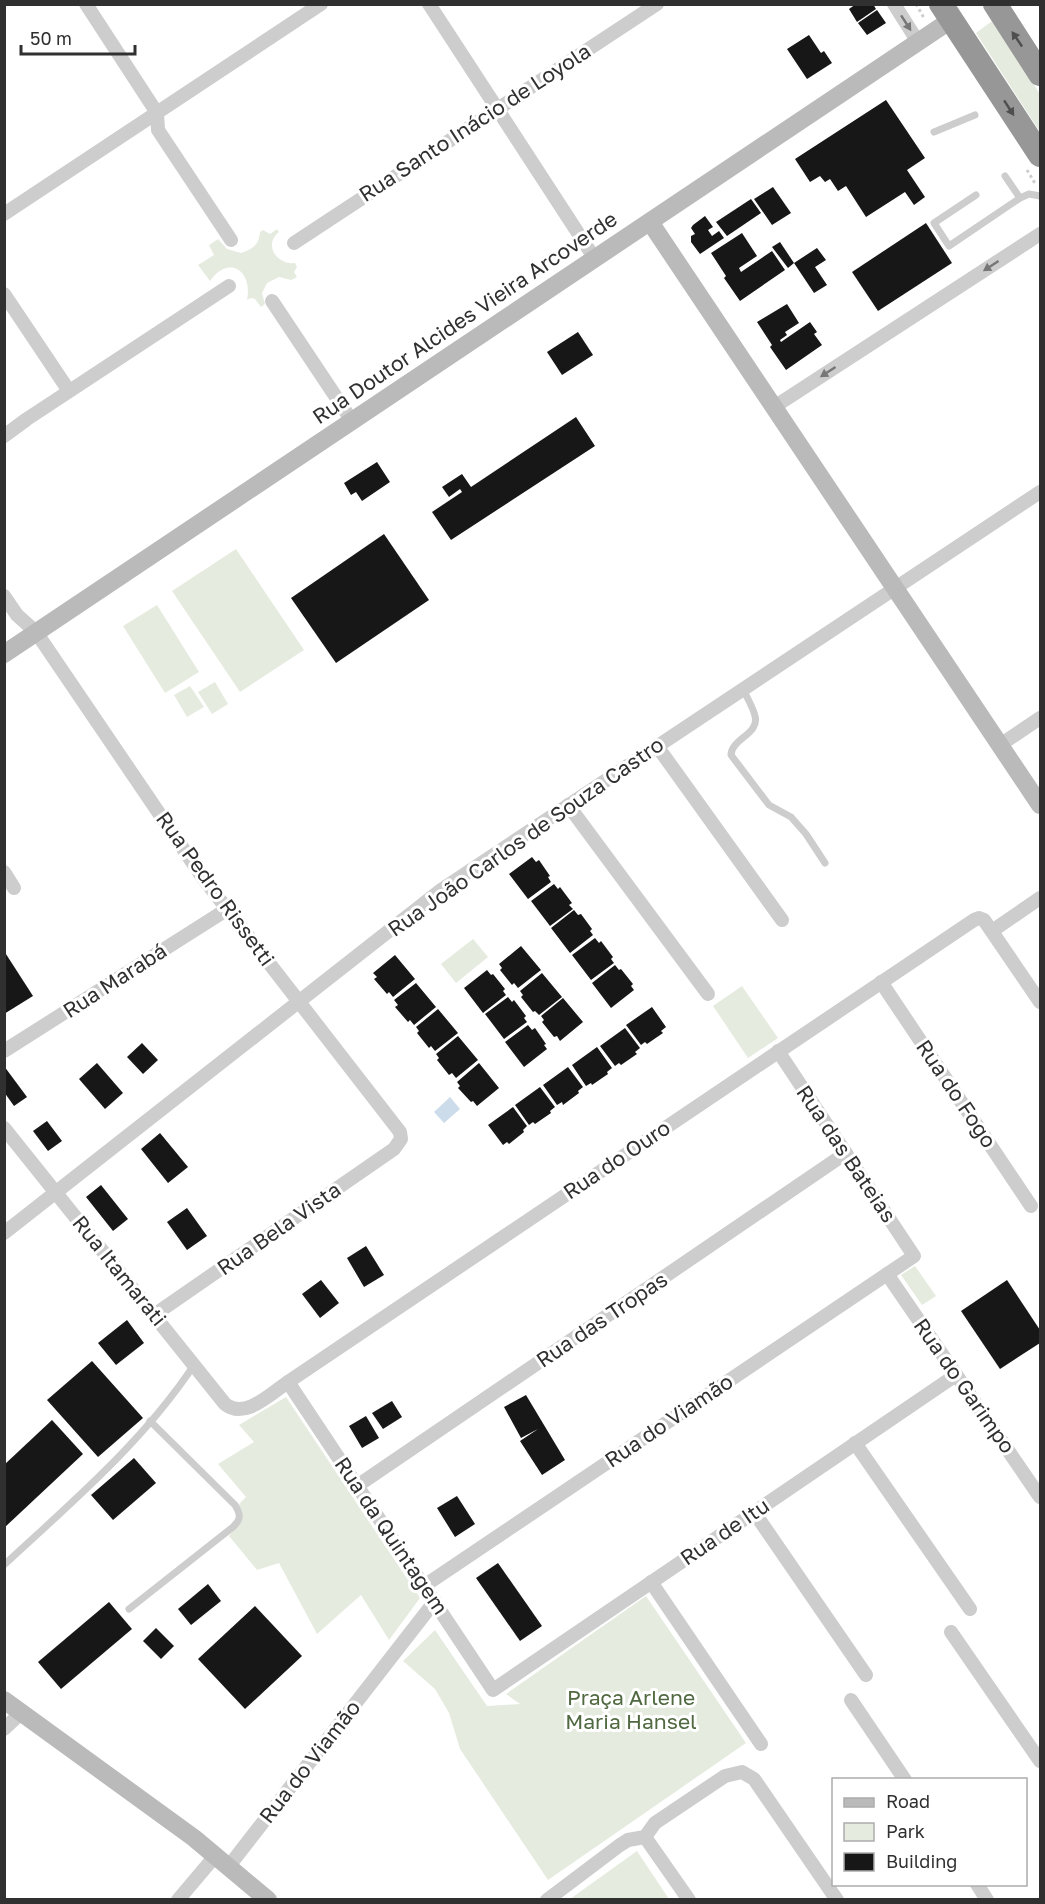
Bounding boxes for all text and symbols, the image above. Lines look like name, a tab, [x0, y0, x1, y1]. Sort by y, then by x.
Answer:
one-way arrow	[900, 15, 912, 31]
scale bar	[21, 18, 135, 56]
text: 50 m	[30, 27, 72, 49]
one-way arrow	[1012, 31, 1023, 47]
street label: Rua Santo Inácio de Loyola	[354, 37, 595, 207]
one-way arrow	[1004, 100, 1015, 116]
street label: Rua Doutor Alcides Vieira Arcoverde	[307, 205, 622, 429]
one-way arrow	[984, 260, 1000, 272]
one-way arrow	[820, 367, 836, 378]
street label: Rua João Carlos de Souza Castro	[383, 731, 668, 942]
street label: Rua Pedro Rissetti	[151, 806, 281, 971]
street label: Rua Marabá	[58, 937, 171, 1023]
street label: Rua do Fogo	[911, 1034, 1003, 1152]
street label: Rua das Bateias	[791, 1080, 902, 1227]
street label: Rua do Ouro	[558, 1114, 675, 1204]
street label: Rua Bela Vista	[212, 1176, 345, 1280]
street label: Rua Itamarati	[67, 1210, 172, 1331]
street label: Rua das Tropas	[531, 1266, 672, 1373]
street label: Rua do Garimpo	[909, 1313, 1021, 1458]
street label: Rua do Viamão	[599, 1368, 737, 1473]
street label: Rua da Quintagem	[330, 1452, 454, 1619]
street label: Rua de Itu	[675, 1492, 774, 1570]
park label: Praça Arlene Maria Hansel	[565, 1684, 697, 1734]
street label: Rua do Viamão	[253, 1695, 365, 1828]
legend	[832, 1778, 1027, 1886]
text: Road	[886, 1790, 930, 1812]
text: Park	[886, 1820, 925, 1842]
text: Building	[886, 1850, 957, 1872]

